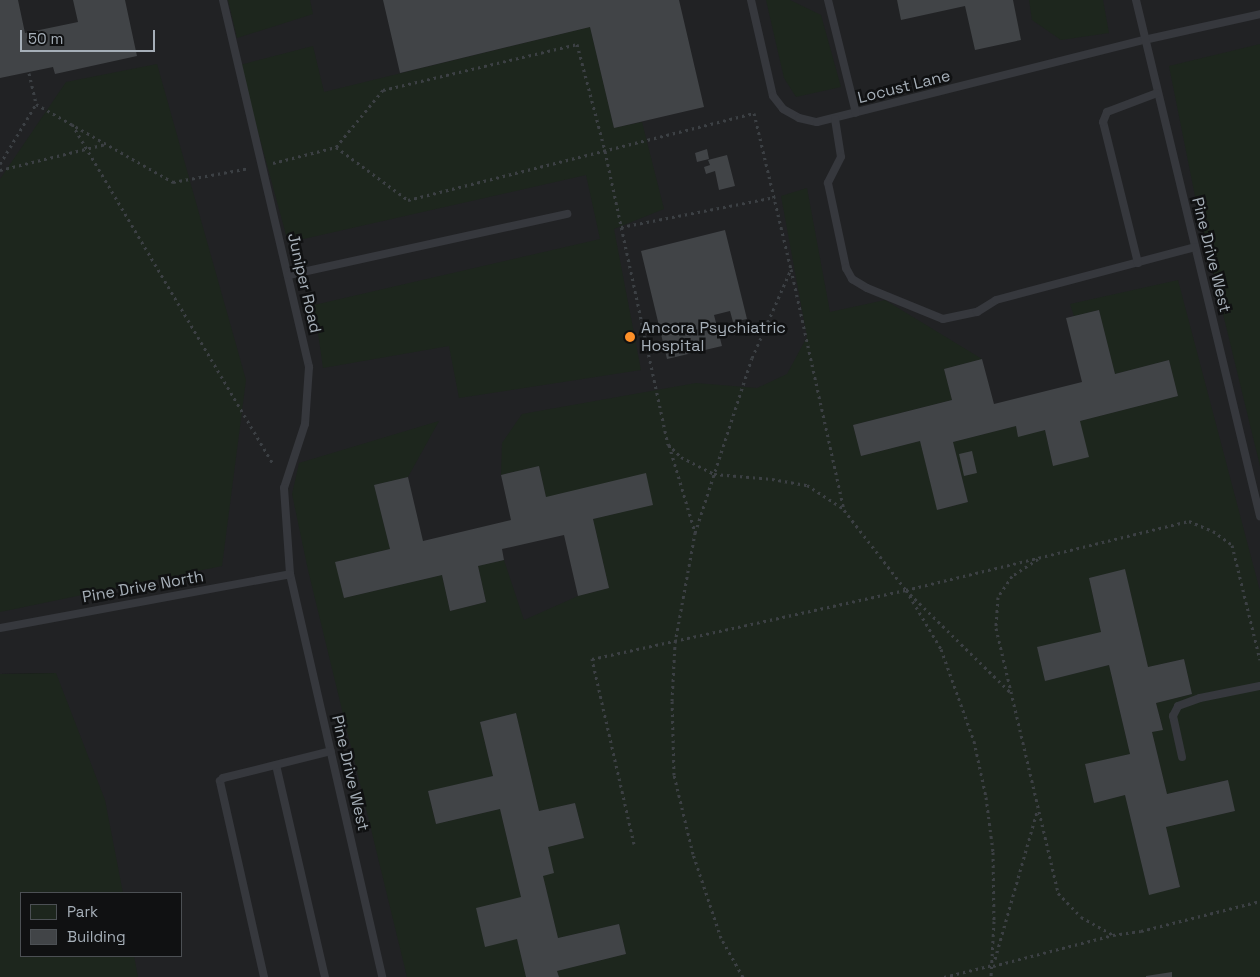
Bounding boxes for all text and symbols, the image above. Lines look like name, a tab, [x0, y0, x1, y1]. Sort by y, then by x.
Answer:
scale bar	[22, 20, 158, 52]
text: 50 m	[28, 29, 63, 48]
street label: Locust Lane	[856, 66, 952, 108]
street label: Pine Drive West	[1187, 195, 1235, 315]
street label: Juniper Road	[283, 231, 325, 335]
place label: Ancora Psychiatric Hospital	[641, 318, 786, 356]
marker: Ancora Psychiatric Hospital	[623, 330, 637, 344]
street label: Pine Drive North	[81, 567, 205, 607]
street label: Pine Drive West	[327, 713, 373, 833]
legend	[20, 892, 182, 957]
text: Park	[67, 902, 98, 921]
text: Building	[67, 927, 126, 946]

